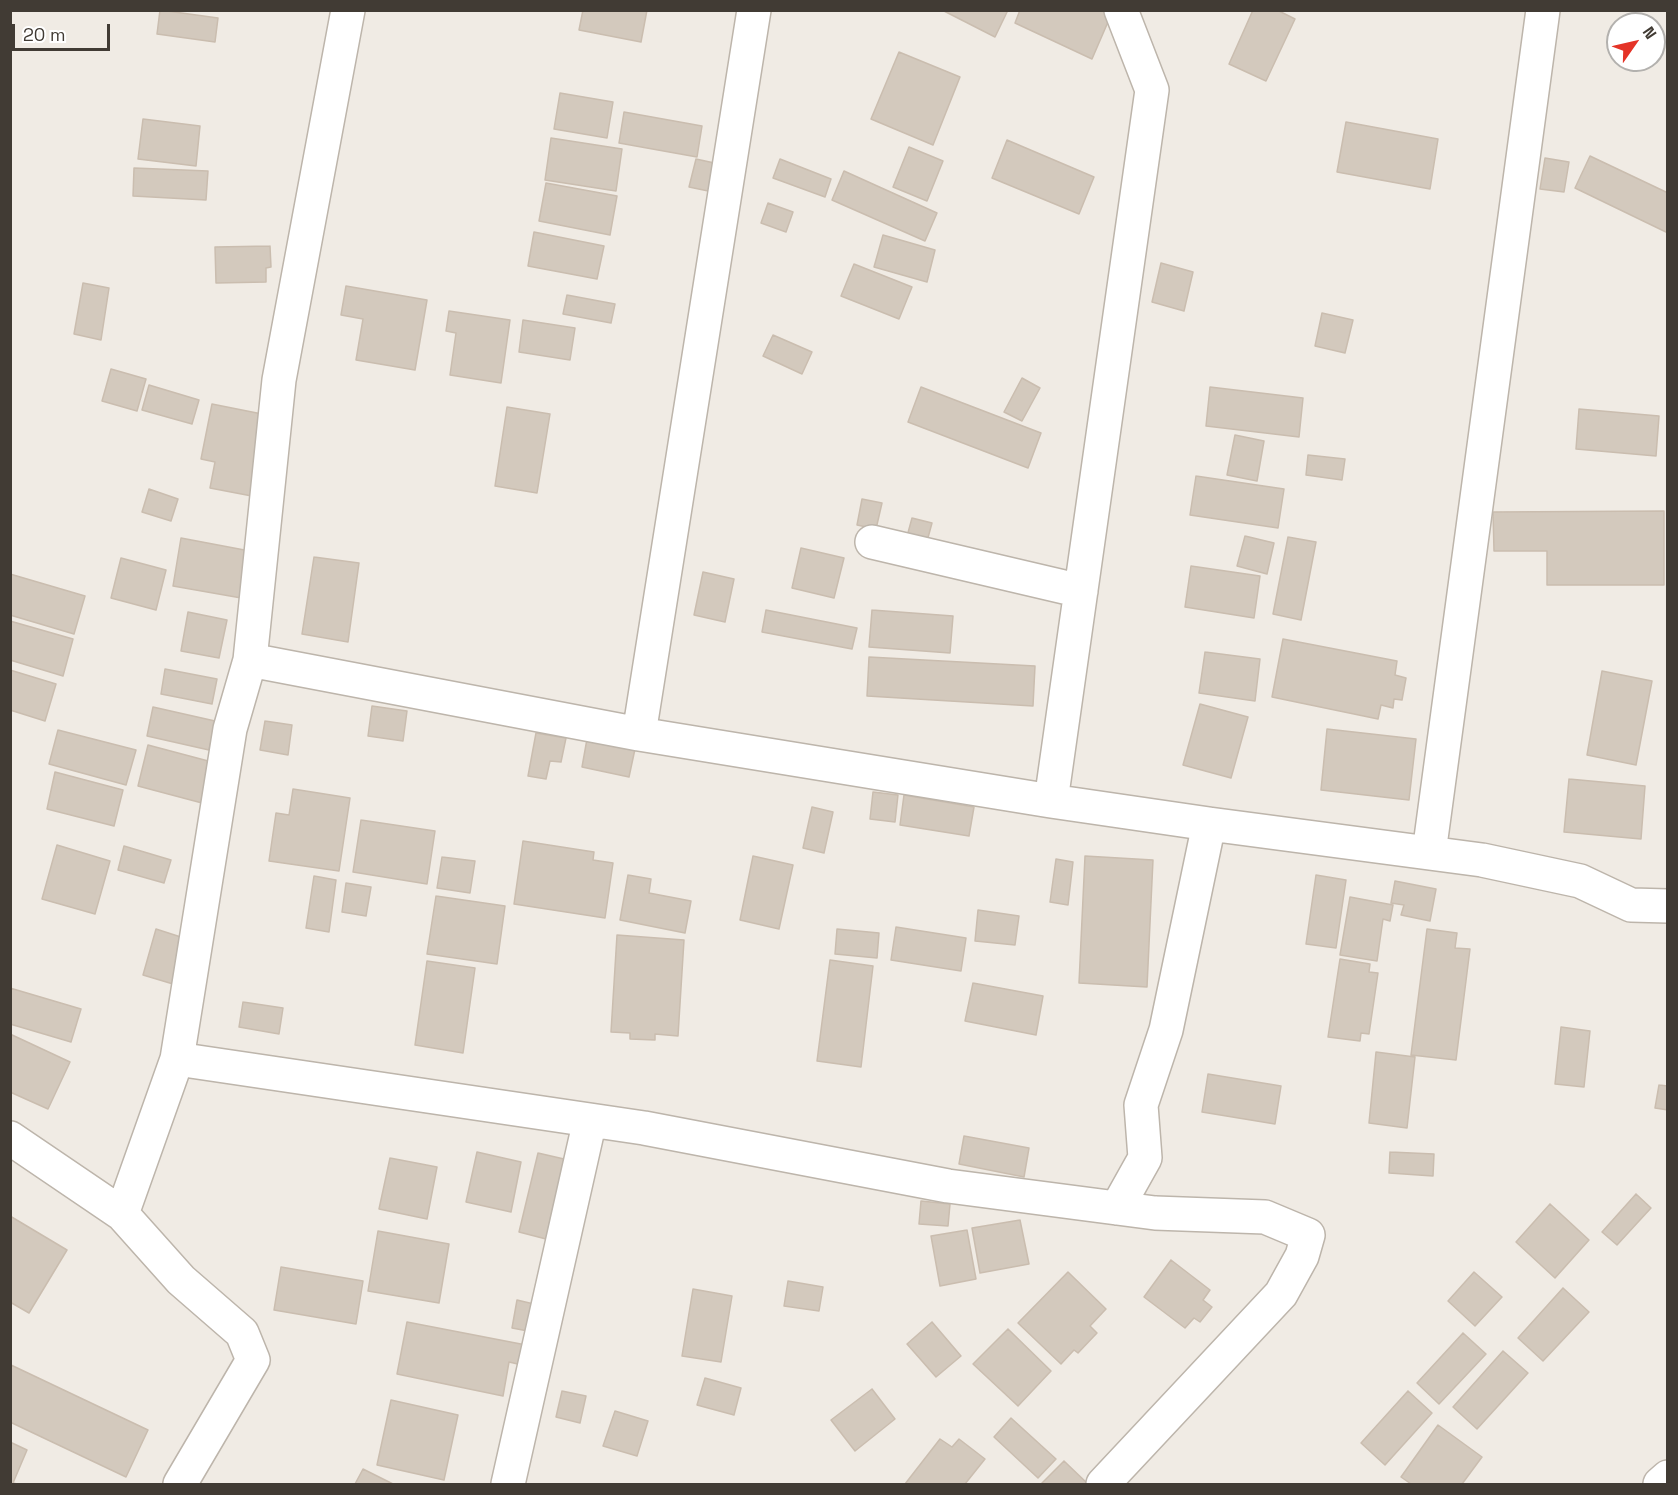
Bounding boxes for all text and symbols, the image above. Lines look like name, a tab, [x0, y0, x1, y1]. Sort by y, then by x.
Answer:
scale bar	[15, 12, 112, 50]
north arrow	[1606, 12, 1666, 72]
text: N	[1638, 22, 1661, 43]
text: 20 m	[23, 23, 66, 46]

